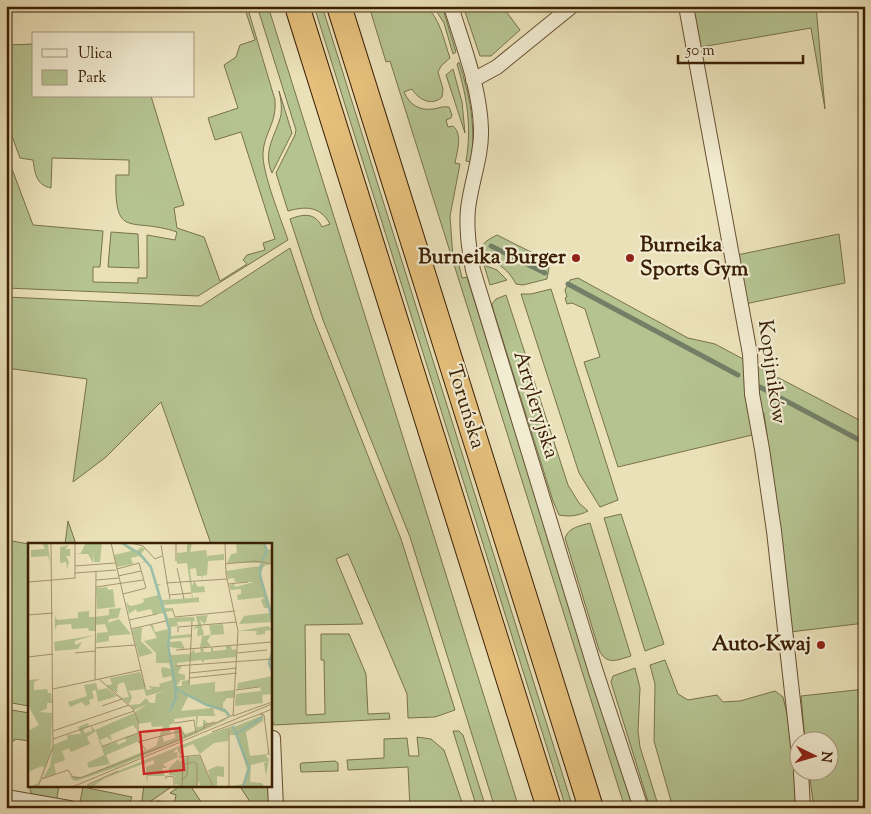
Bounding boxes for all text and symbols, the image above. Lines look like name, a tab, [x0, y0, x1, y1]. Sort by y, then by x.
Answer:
legend	[32, 32, 195, 98]
scale bar	[678, 32, 804, 64]
text: 50 m	[685, 41, 715, 62]
text: Ulica	[78, 44, 112, 65]
text: Park	[78, 68, 107, 89]
place label: Burneika Sports Gym	[640, 231, 749, 285]
place label: Burneika Burger	[418, 243, 566, 273]
marker: Burneika Burger	[570, 252, 582, 264]
marker: Burneika Sports Gym	[624, 252, 636, 264]
street label: Kopijników	[749, 318, 793, 426]
street label: Artyleryjska	[504, 347, 566, 463]
street label: Toruńska	[438, 361, 492, 453]
inset map	[28, 543, 271, 786]
place label: Auto-Kwaj	[712, 630, 811, 660]
marker: Auto-Kwaj	[815, 639, 827, 651]
north arrow	[788, 732, 838, 782]
text: N	[815, 751, 835, 763]

